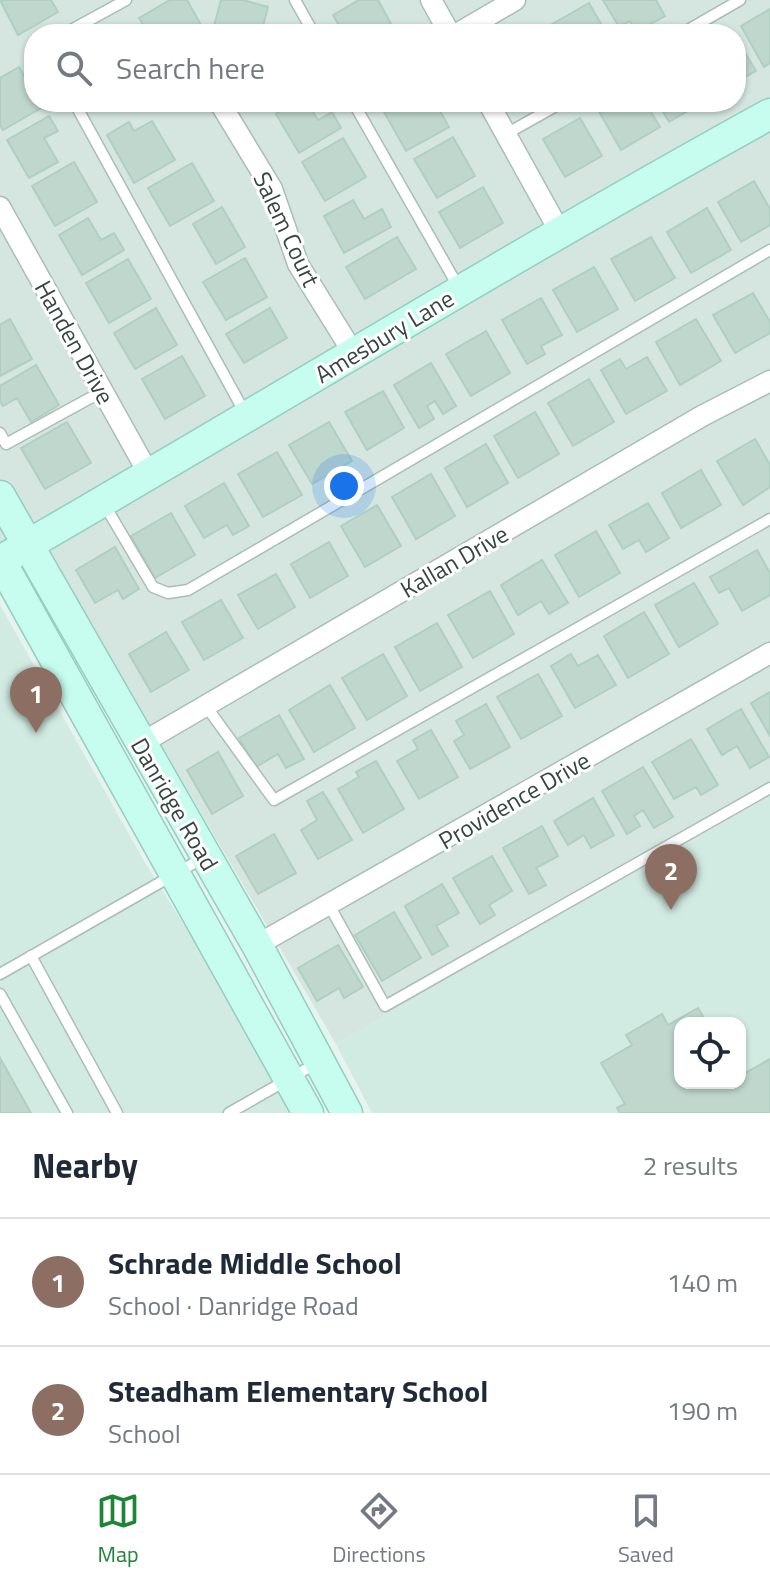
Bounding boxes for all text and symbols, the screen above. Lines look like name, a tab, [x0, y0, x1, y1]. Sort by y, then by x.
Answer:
search box	[24, 24, 746, 112]
text: Search here	[116, 45, 265, 91]
icon: search	[52, 46, 96, 90]
street label: Salem Court	[245, 166, 330, 293]
street label: Handen Drive	[26, 274, 124, 410]
street label: Amesbury Lane	[308, 280, 460, 392]
your location	[324, 466, 364, 506]
street label: Kallan Drive	[393, 516, 515, 606]
pin: 1	[10, 667, 62, 733]
street label: Danridge Road	[122, 731, 228, 877]
street label: Providence Drive	[432, 742, 596, 858]
pin: 2	[645, 844, 697, 910]
map controls	[674, 1017, 746, 1089]
button: locate	[674, 1017, 746, 1089]
text: Nearby	[32, 1139, 138, 1191]
text: 2 results	[643, 1146, 738, 1185]
text: Schrade Middle School	[108, 1240, 402, 1286]
text: 1	[51, 1263, 65, 1302]
text: 140 m	[667, 1263, 738, 1302]
text: School · Danridge Road	[108, 1286, 359, 1325]
text: Steadham Elementary School	[108, 1368, 488, 1414]
text: 2	[51, 1391, 65, 1430]
text: 190 m	[667, 1391, 738, 1430]
text: School	[108, 1414, 181, 1453]
tab: Map	[96, 1489, 140, 1571]
tab: Directions	[332, 1489, 426, 1571]
tab: Saved	[618, 1489, 674, 1571]

